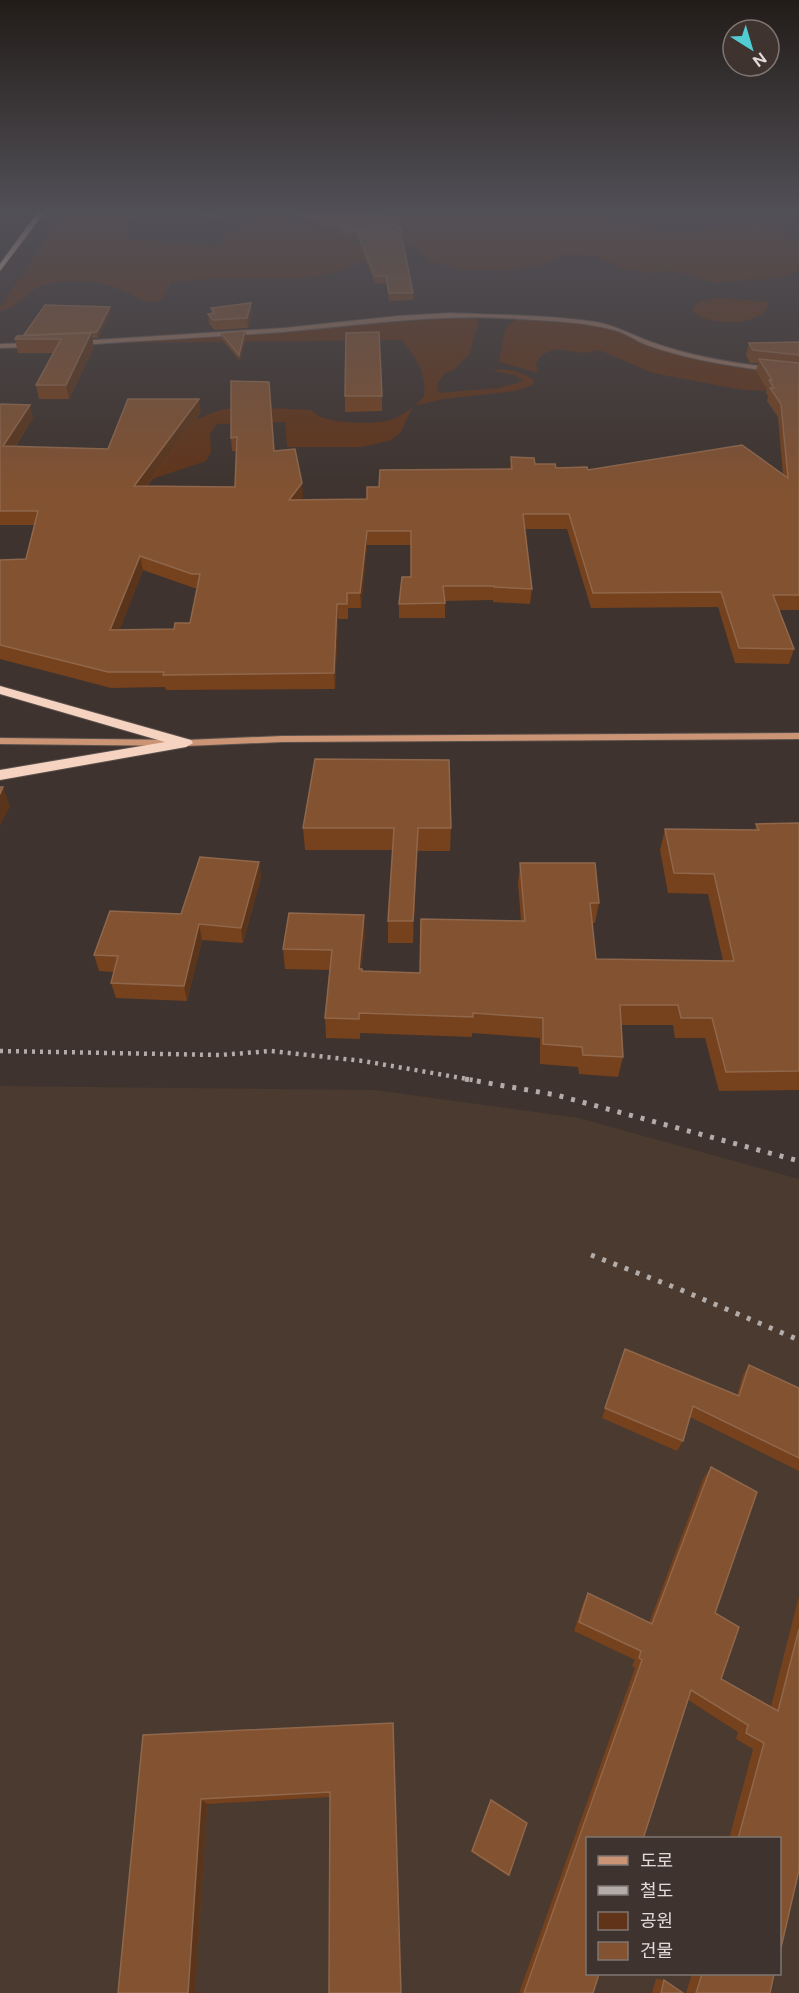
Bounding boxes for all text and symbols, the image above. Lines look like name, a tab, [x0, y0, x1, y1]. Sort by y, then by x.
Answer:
north arrow	[721, 18, 781, 78]
text: N	[749, 48, 770, 71]
legend	[586, 1837, 781, 1975]
text: 도로	[640, 1850, 673, 1872]
text: 철도	[640, 1880, 673, 1902]
text: 공원	[640, 1910, 673, 1932]
text: 건물	[640, 1940, 673, 1962]

